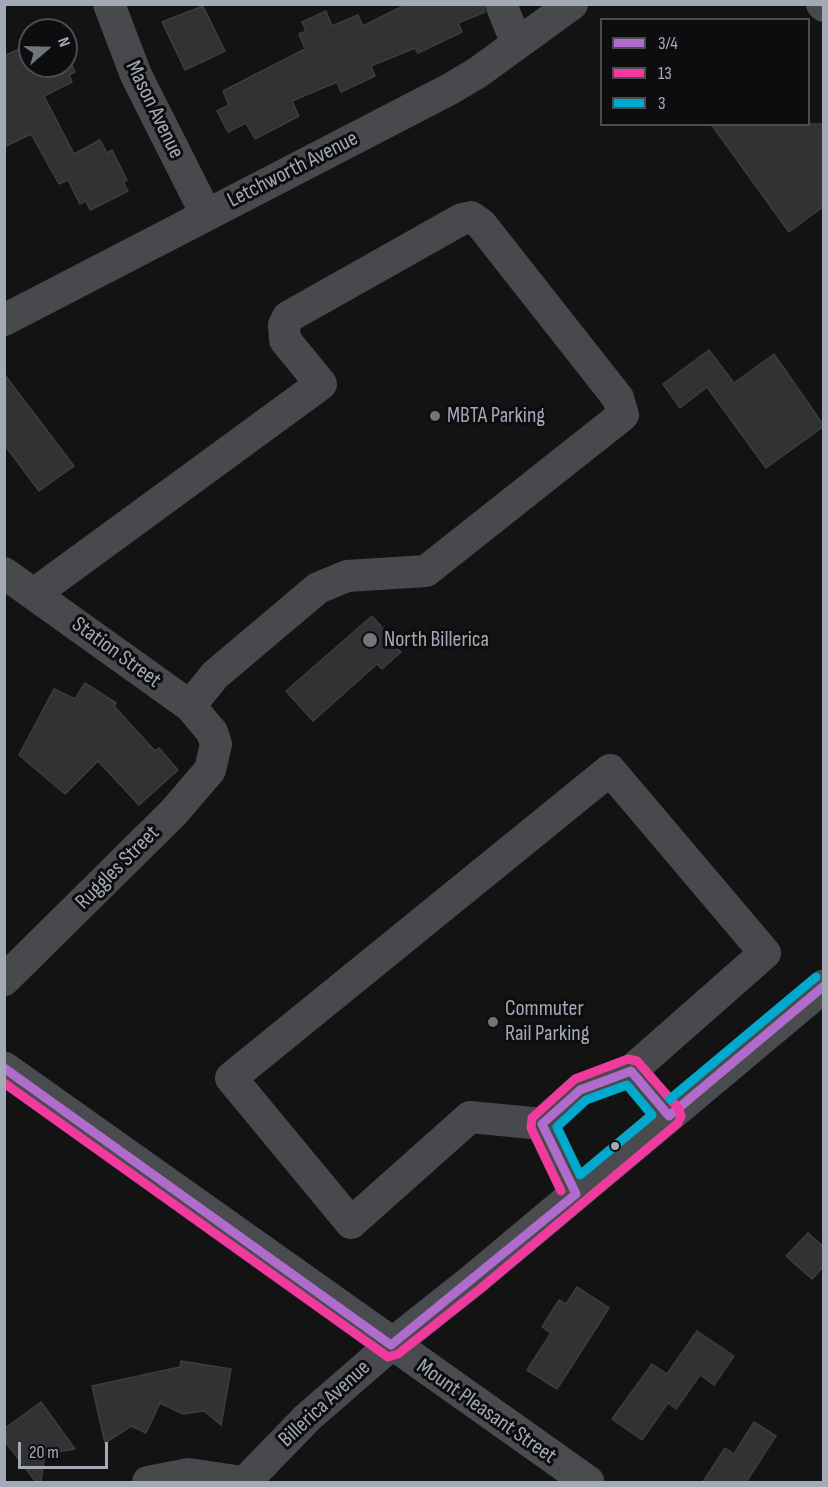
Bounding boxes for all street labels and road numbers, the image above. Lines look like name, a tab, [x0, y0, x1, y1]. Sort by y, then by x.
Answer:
street label: Mason Avenue	[119, 57, 189, 163]
street label: Letchworth Avenue	[223, 126, 363, 214]
street label: Station Street	[66, 612, 166, 694]
street label: Ruggles Street	[71, 821, 165, 915]
street label: Mount Pleasant Street	[411, 1354, 561, 1470]
street label: Billerica Avenue	[274, 1355, 376, 1453]

